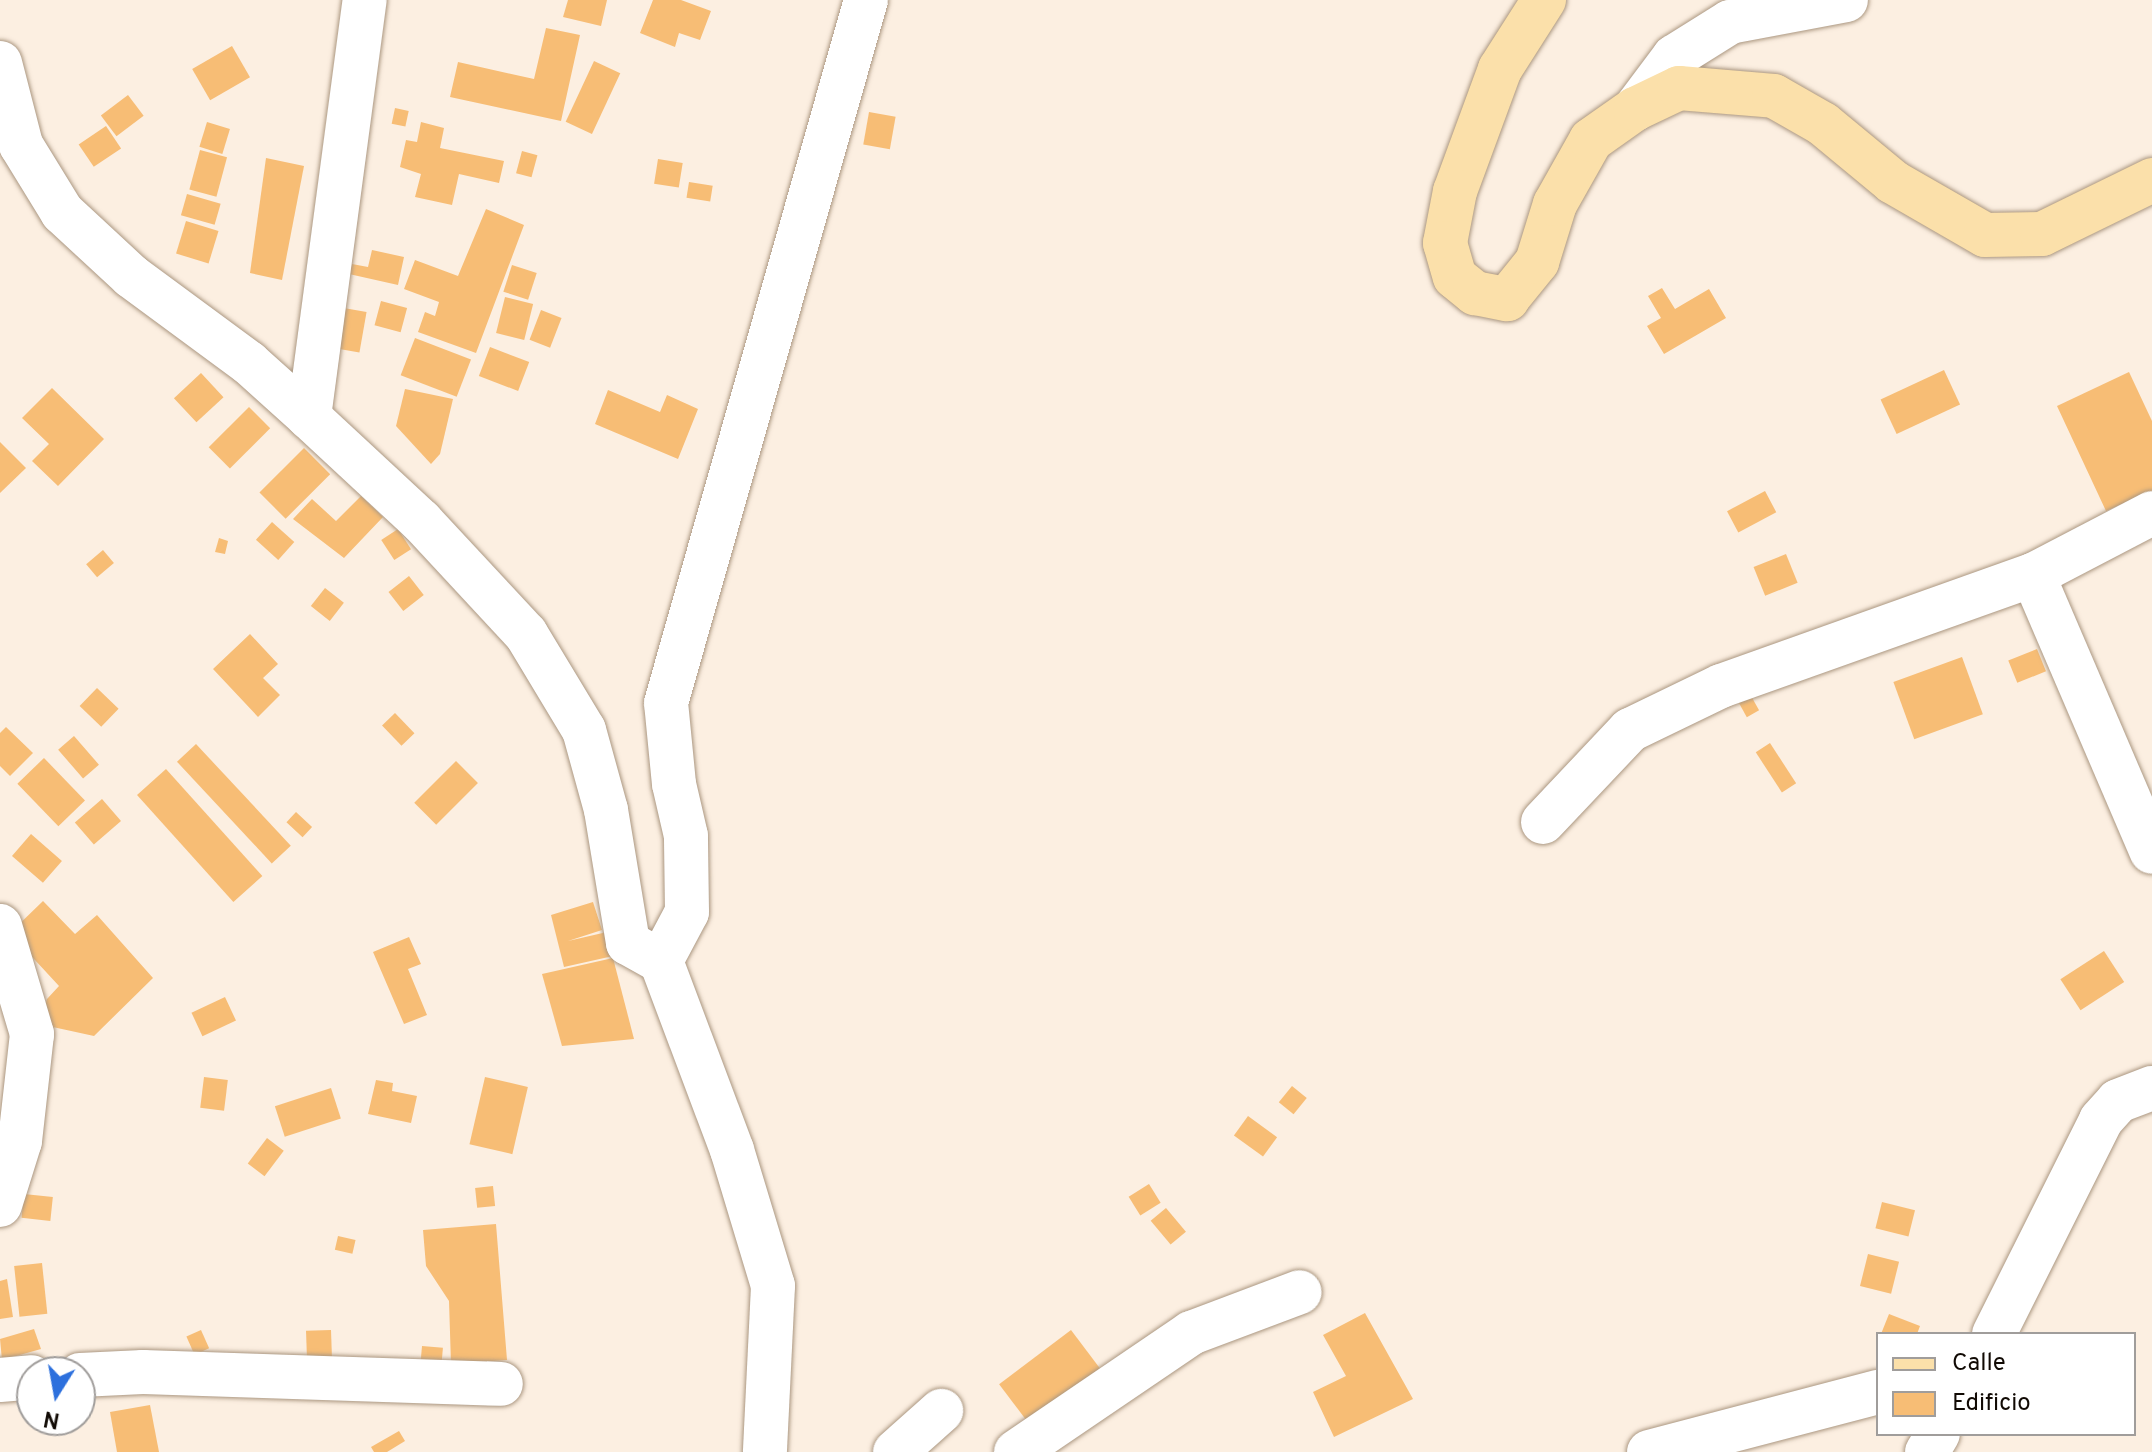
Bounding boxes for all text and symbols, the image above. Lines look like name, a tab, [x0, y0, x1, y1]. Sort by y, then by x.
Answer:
legend	[1876, 1332, 2136, 1436]
text: Calle	[1952, 1349, 2006, 1379]
north arrow	[16, 1356, 96, 1436]
text: Edificio	[1952, 1389, 2031, 1419]
text: N	[41, 1403, 62, 1433]

